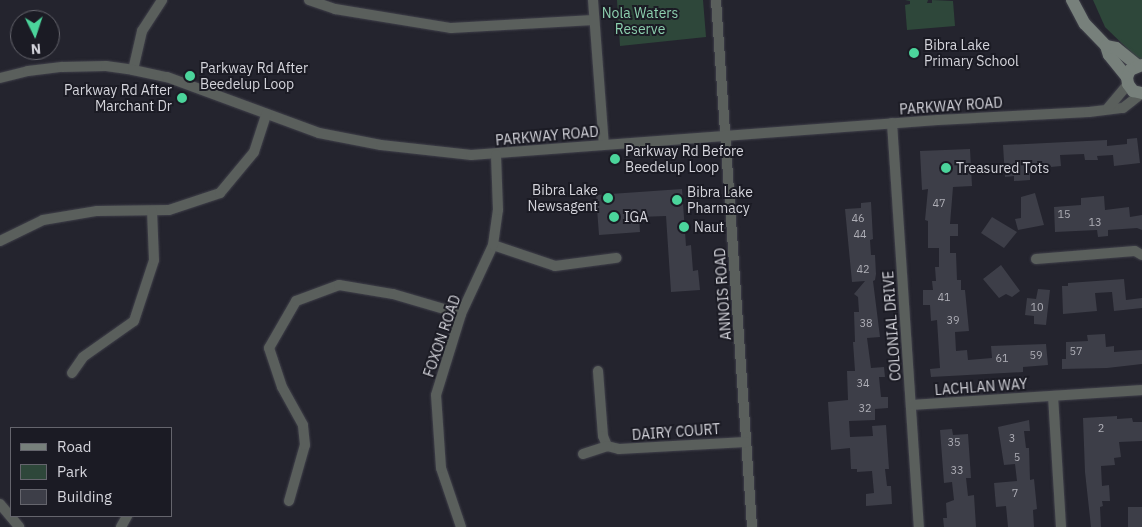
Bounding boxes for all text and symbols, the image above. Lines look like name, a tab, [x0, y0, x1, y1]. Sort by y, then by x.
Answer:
park label: Nola Waters Reserve	[602, 5, 678, 38]
north arrow	[10, 10, 60, 60]
place label: Bibra Lake Primary School	[924, 37, 1019, 70]
text: N	[30, 40, 42, 58]
marker: Bibra Lake Primary School	[908, 47, 920, 59]
place label: Parkway Rd After Beedelup Loop	[200, 60, 308, 92]
marker: Parkway Rd After Beedelup Loop	[184, 70, 196, 82]
place label: Parkway Rd After Marchant Dr	[64, 82, 172, 114]
marker: Parkway Rd After Marchant Dr	[176, 92, 188, 104]
street label: PARKWAY ROAD	[899, 94, 1003, 118]
street label: PARKWAY ROAD	[495, 123, 599, 149]
place label: Parkway Rd Before Beedelup Loop	[625, 143, 744, 176]
marker: Parkway Rd Before Beedelup Loop	[609, 153, 621, 165]
place label: Treasured Tots	[956, 160, 1049, 176]
marker: Treasured Tots	[940, 162, 952, 174]
place label: Bibra Lake Newsagent	[528, 182, 598, 214]
place label: Bibra Lake Pharmacy	[687, 184, 753, 216]
marker: Bibra Lake Newsagent	[602, 192, 614, 204]
marker: Bibra Lake Pharmacy	[671, 194, 683, 206]
house number: 47	[932, 196, 946, 210]
house number: 15	[1057, 207, 1071, 221]
place label: IGA	[624, 209, 648, 225]
marker: IGA	[608, 211, 620, 223]
house number: 46	[851, 211, 865, 225]
house number: 13	[1088, 215, 1102, 229]
place label: Naut	[694, 219, 724, 235]
marker: Naut	[678, 221, 690, 233]
house number: 44	[853, 227, 867, 241]
street label: ANNOIS ROAD	[711, 247, 735, 341]
house number: 42	[856, 262, 870, 276]
street label: COLONIAL DRIVE	[880, 270, 904, 382]
house number: 41	[937, 290, 951, 304]
street label: FOXON ROAD	[420, 293, 464, 379]
house number: 10	[1030, 300, 1044, 314]
house number: 39	[946, 313, 960, 327]
house number: 38	[859, 316, 873, 330]
house number: 57	[1069, 344, 1083, 358]
house number: 59	[1029, 348, 1043, 362]
house number: 61	[995, 351, 1009, 365]
street label: LACHLAN WAY	[934, 375, 1028, 399]
house number: 34	[856, 376, 870, 390]
house number: 32	[858, 401, 872, 415]
street label: DAIRY COURT	[631, 421, 721, 443]
house number: 2	[1098, 421, 1104, 435]
legend	[10, 427, 172, 517]
house number: 3	[1009, 431, 1015, 445]
house number: 35	[947, 435, 961, 449]
text: Road	[57, 437, 92, 456]
house number: 5	[1014, 450, 1020, 464]
text: Park	[57, 462, 87, 481]
house number: 33	[950, 463, 964, 477]
house number: 7	[1012, 486, 1018, 500]
text: Building	[57, 487, 112, 506]

